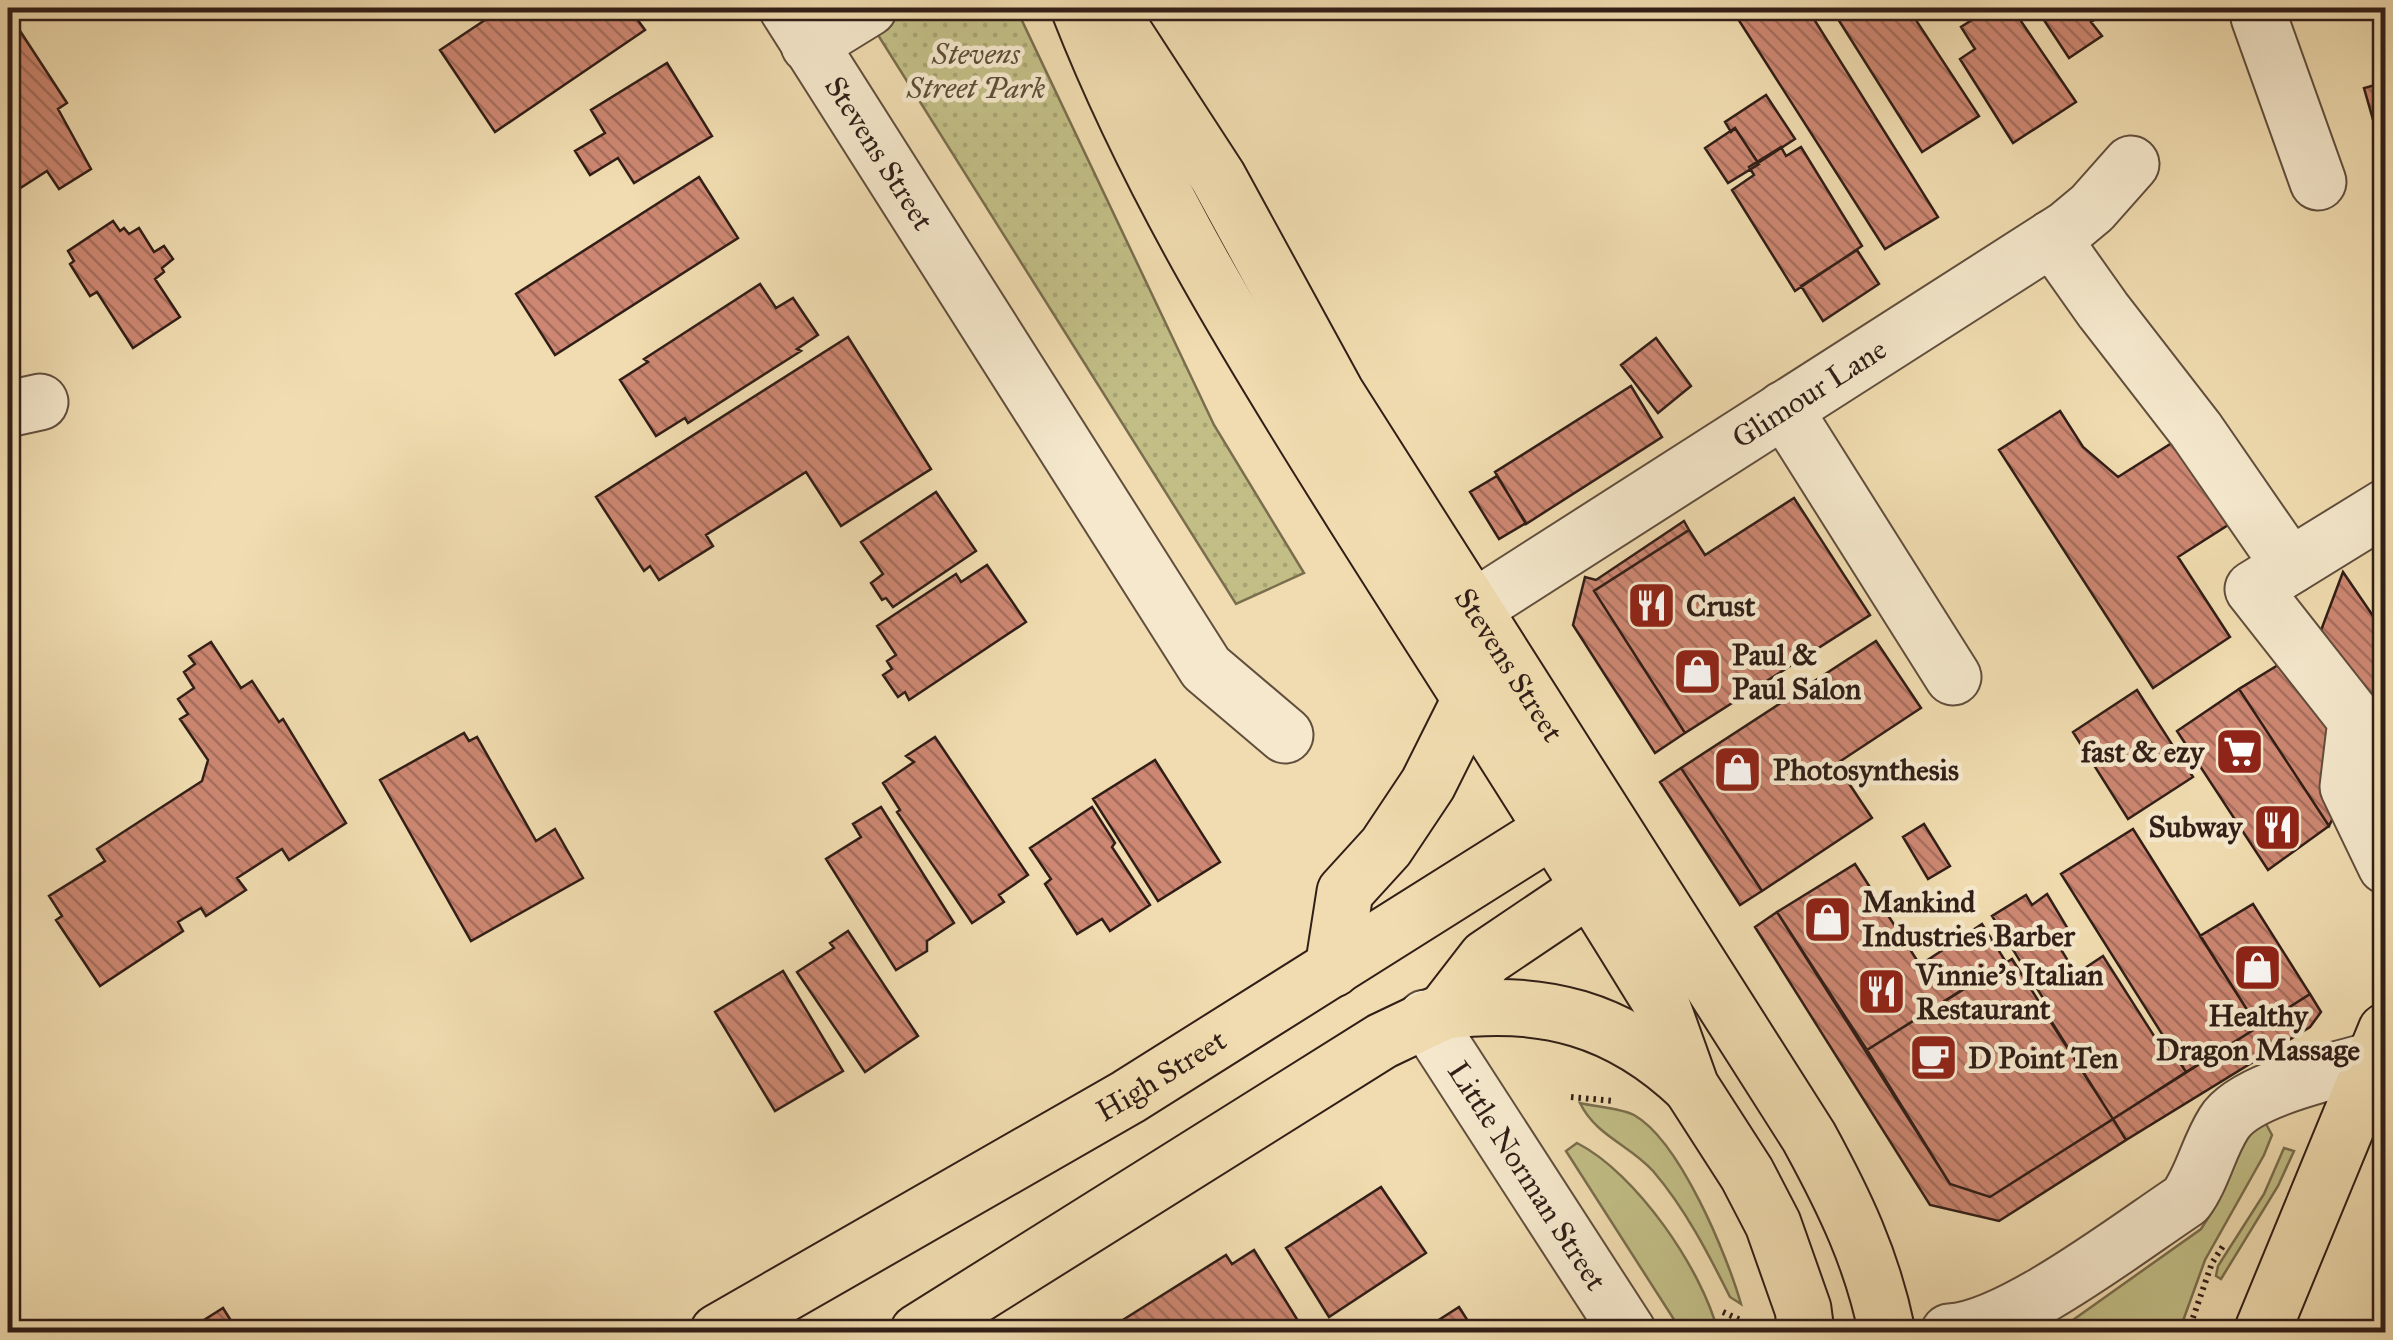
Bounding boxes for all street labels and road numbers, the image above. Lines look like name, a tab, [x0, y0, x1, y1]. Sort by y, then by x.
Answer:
street label: Stevens Street	[817, 70, 941, 237]
street label: Glimour Lane	[1725, 331, 1893, 456]
street label: Stevens Street	[1447, 581, 1571, 749]
street label: High Street	[1090, 1022, 1233, 1129]
street label: Little Norman Street	[1440, 1055, 1614, 1297]

